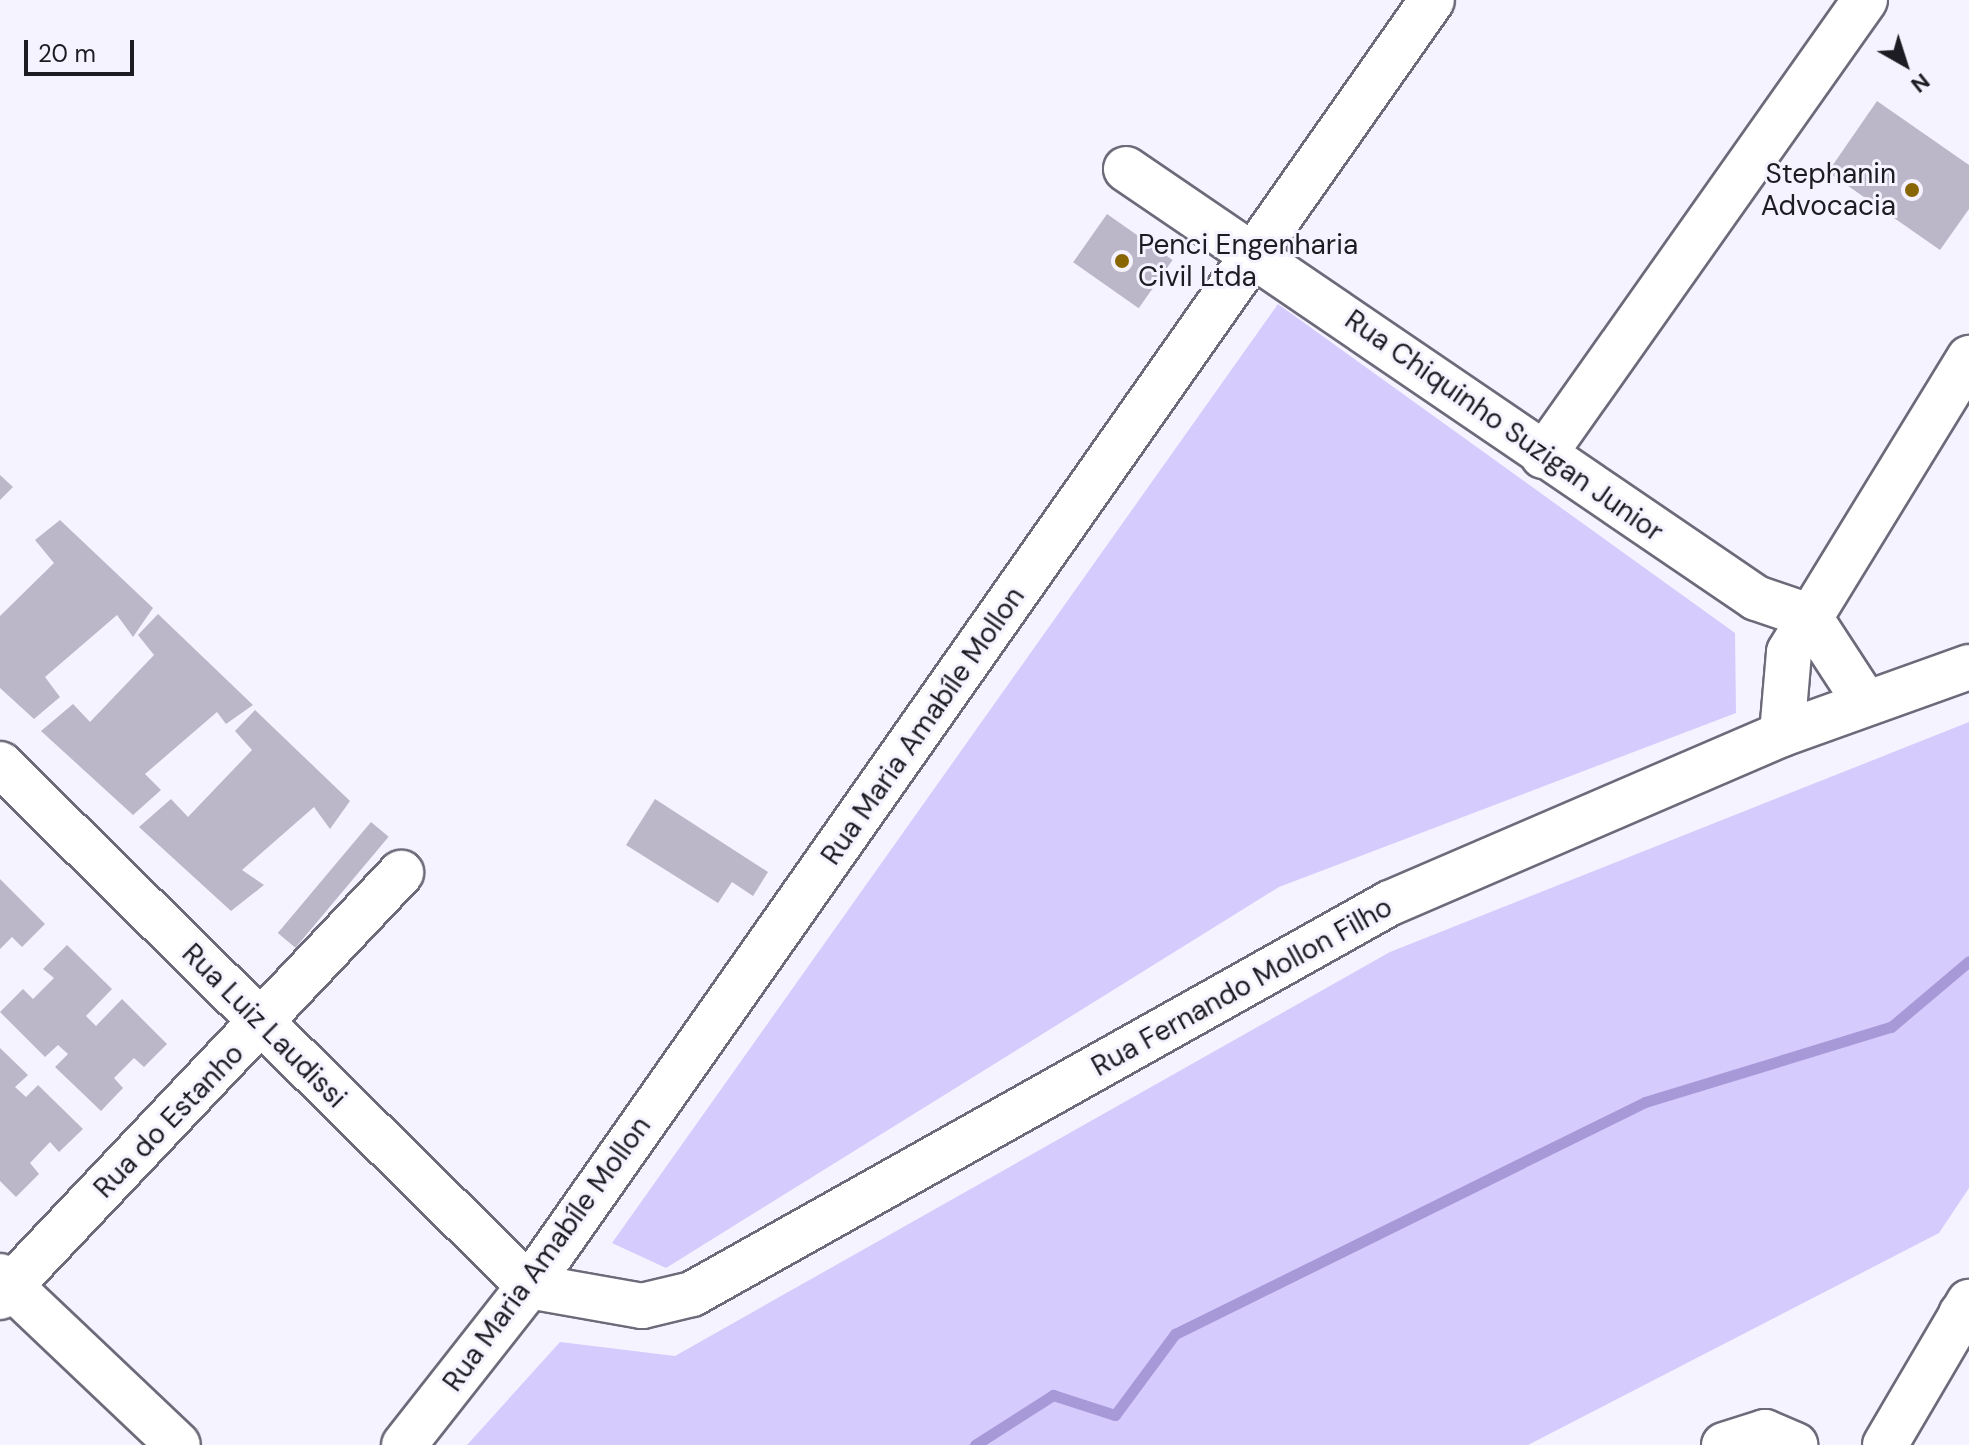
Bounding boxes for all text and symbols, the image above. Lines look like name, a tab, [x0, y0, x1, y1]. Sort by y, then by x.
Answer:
scale bar	[28, 24, 138, 74]
north arrow	[1865, 24, 1945, 104]
text: 20 m	[38, 38, 96, 69]
text: N	[1905, 67, 1936, 99]
place label: Stephanin Advocacia	[1761, 157, 1896, 223]
marker: Stephanin Advocacia	[1903, 181, 1921, 199]
place label: Penci Engenharia Civil Ltda	[1138, 228, 1358, 294]
marker: Penci Engenharia Civil Ltda	[1113, 252, 1131, 270]
street label: Rua Chiquinho Suzigan Junior	[1338, 303, 1670, 549]
street label: Rua Maria Amabíle Mollon	[814, 581, 1032, 871]
street label: Rua Fernando Mollon Filho	[1086, 890, 1398, 1084]
street label: Rua Luiz Laudissi	[175, 937, 353, 1115]
street label: Rua do Estanho	[87, 1037, 251, 1205]
street label: Rua Maria Amabíle Mollon	[436, 1110, 658, 1398]

